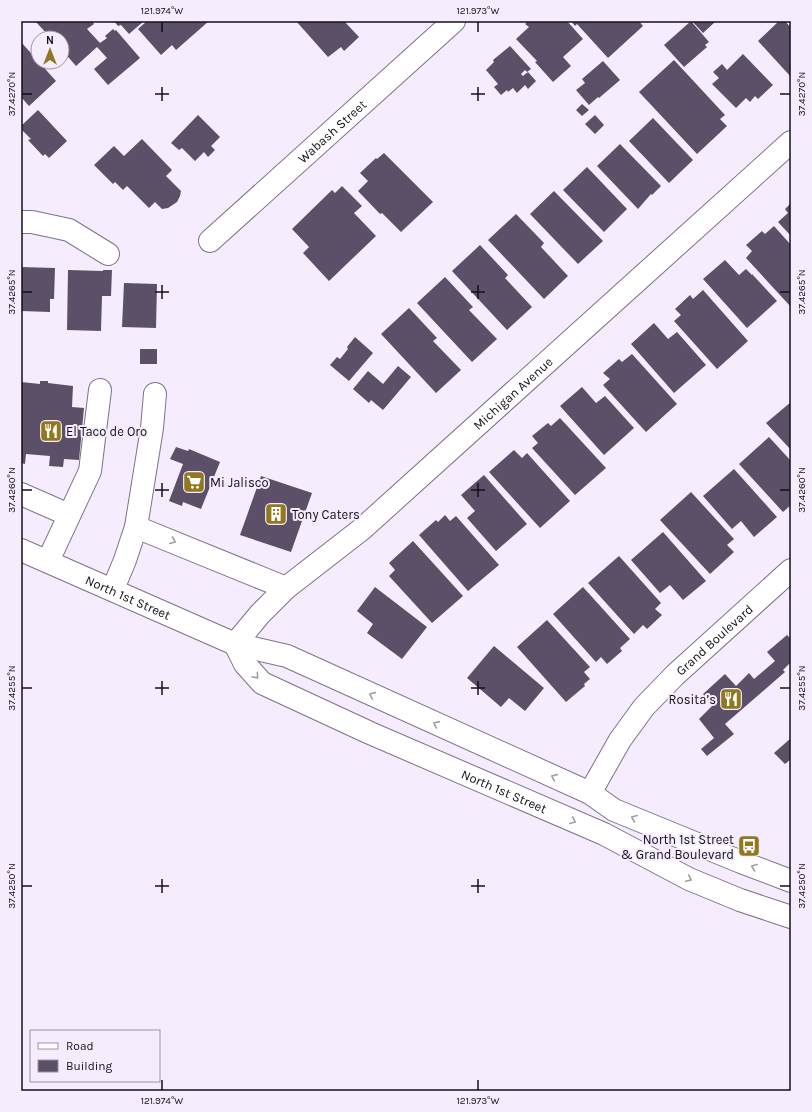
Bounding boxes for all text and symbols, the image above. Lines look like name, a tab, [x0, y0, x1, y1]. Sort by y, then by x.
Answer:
text: 121.974°W	[141, 5, 183, 17]
text: 121.973°W	[457, 5, 500, 17]
north arrow	[30, 30, 70, 70]
text: N	[46, 34, 54, 47]
text: 37.4270°N	[6, 72, 18, 116]
text: 37.4270°N	[796, 72, 808, 116]
street label: Wabash Street	[295, 97, 369, 166]
text: 37.4265°N	[6, 269, 18, 315]
text: 37.4265°N	[796, 269, 808, 315]
street label: Michigan Avenue	[470, 354, 556, 433]
restaurant icon: El Taco de Oro	[38, 418, 64, 444]
place label: El Taco de Oro	[66, 424, 147, 439]
text: 37.4260°N	[6, 467, 18, 513]
text: 37.4260°N	[796, 467, 808, 513]
supermarket icon: Mi Jalisco	[181, 469, 207, 495]
place label: Mi Jalisco	[210, 475, 269, 490]
building icon: Tony Caters	[263, 501, 289, 527]
place label: Tony Caters	[292, 507, 360, 522]
one-way arrow	[169, 537, 176, 545]
street label: North 1st Street	[83, 572, 173, 623]
street label: Grand Boulevard	[673, 601, 756, 679]
text: 37.4255°N	[6, 665, 18, 711]
text: 37.4255°N	[796, 665, 808, 711]
one-way arrow	[251, 671, 259, 679]
restaurant icon: Rosita’s	[718, 686, 744, 712]
one-way arrow	[369, 692, 377, 700]
place label: Rosita’s	[669, 692, 716, 707]
one-way arrow	[432, 721, 440, 729]
street label: North 1st Street	[459, 766, 549, 816]
one-way arrow	[551, 774, 559, 782]
one-way arrow	[631, 815, 639, 823]
one-way arrow	[568, 816, 576, 824]
place label: North 1st Street & Grand Boulevard	[621, 832, 734, 862]
bus stop icon: North 1st Street & Grand Boulevard	[736, 833, 762, 859]
text: 37.4250°N	[6, 863, 18, 909]
text: 37.4250°N	[796, 863, 808, 909]
one-way arrow	[751, 864, 758, 872]
one-way arrow	[686, 874, 693, 882]
legend	[30, 1030, 160, 1082]
text: Road	[66, 1039, 94, 1053]
text: Building	[66, 1059, 113, 1073]
text: 121.974°W	[141, 1095, 183, 1107]
text: 121.973°W	[457, 1095, 500, 1107]

